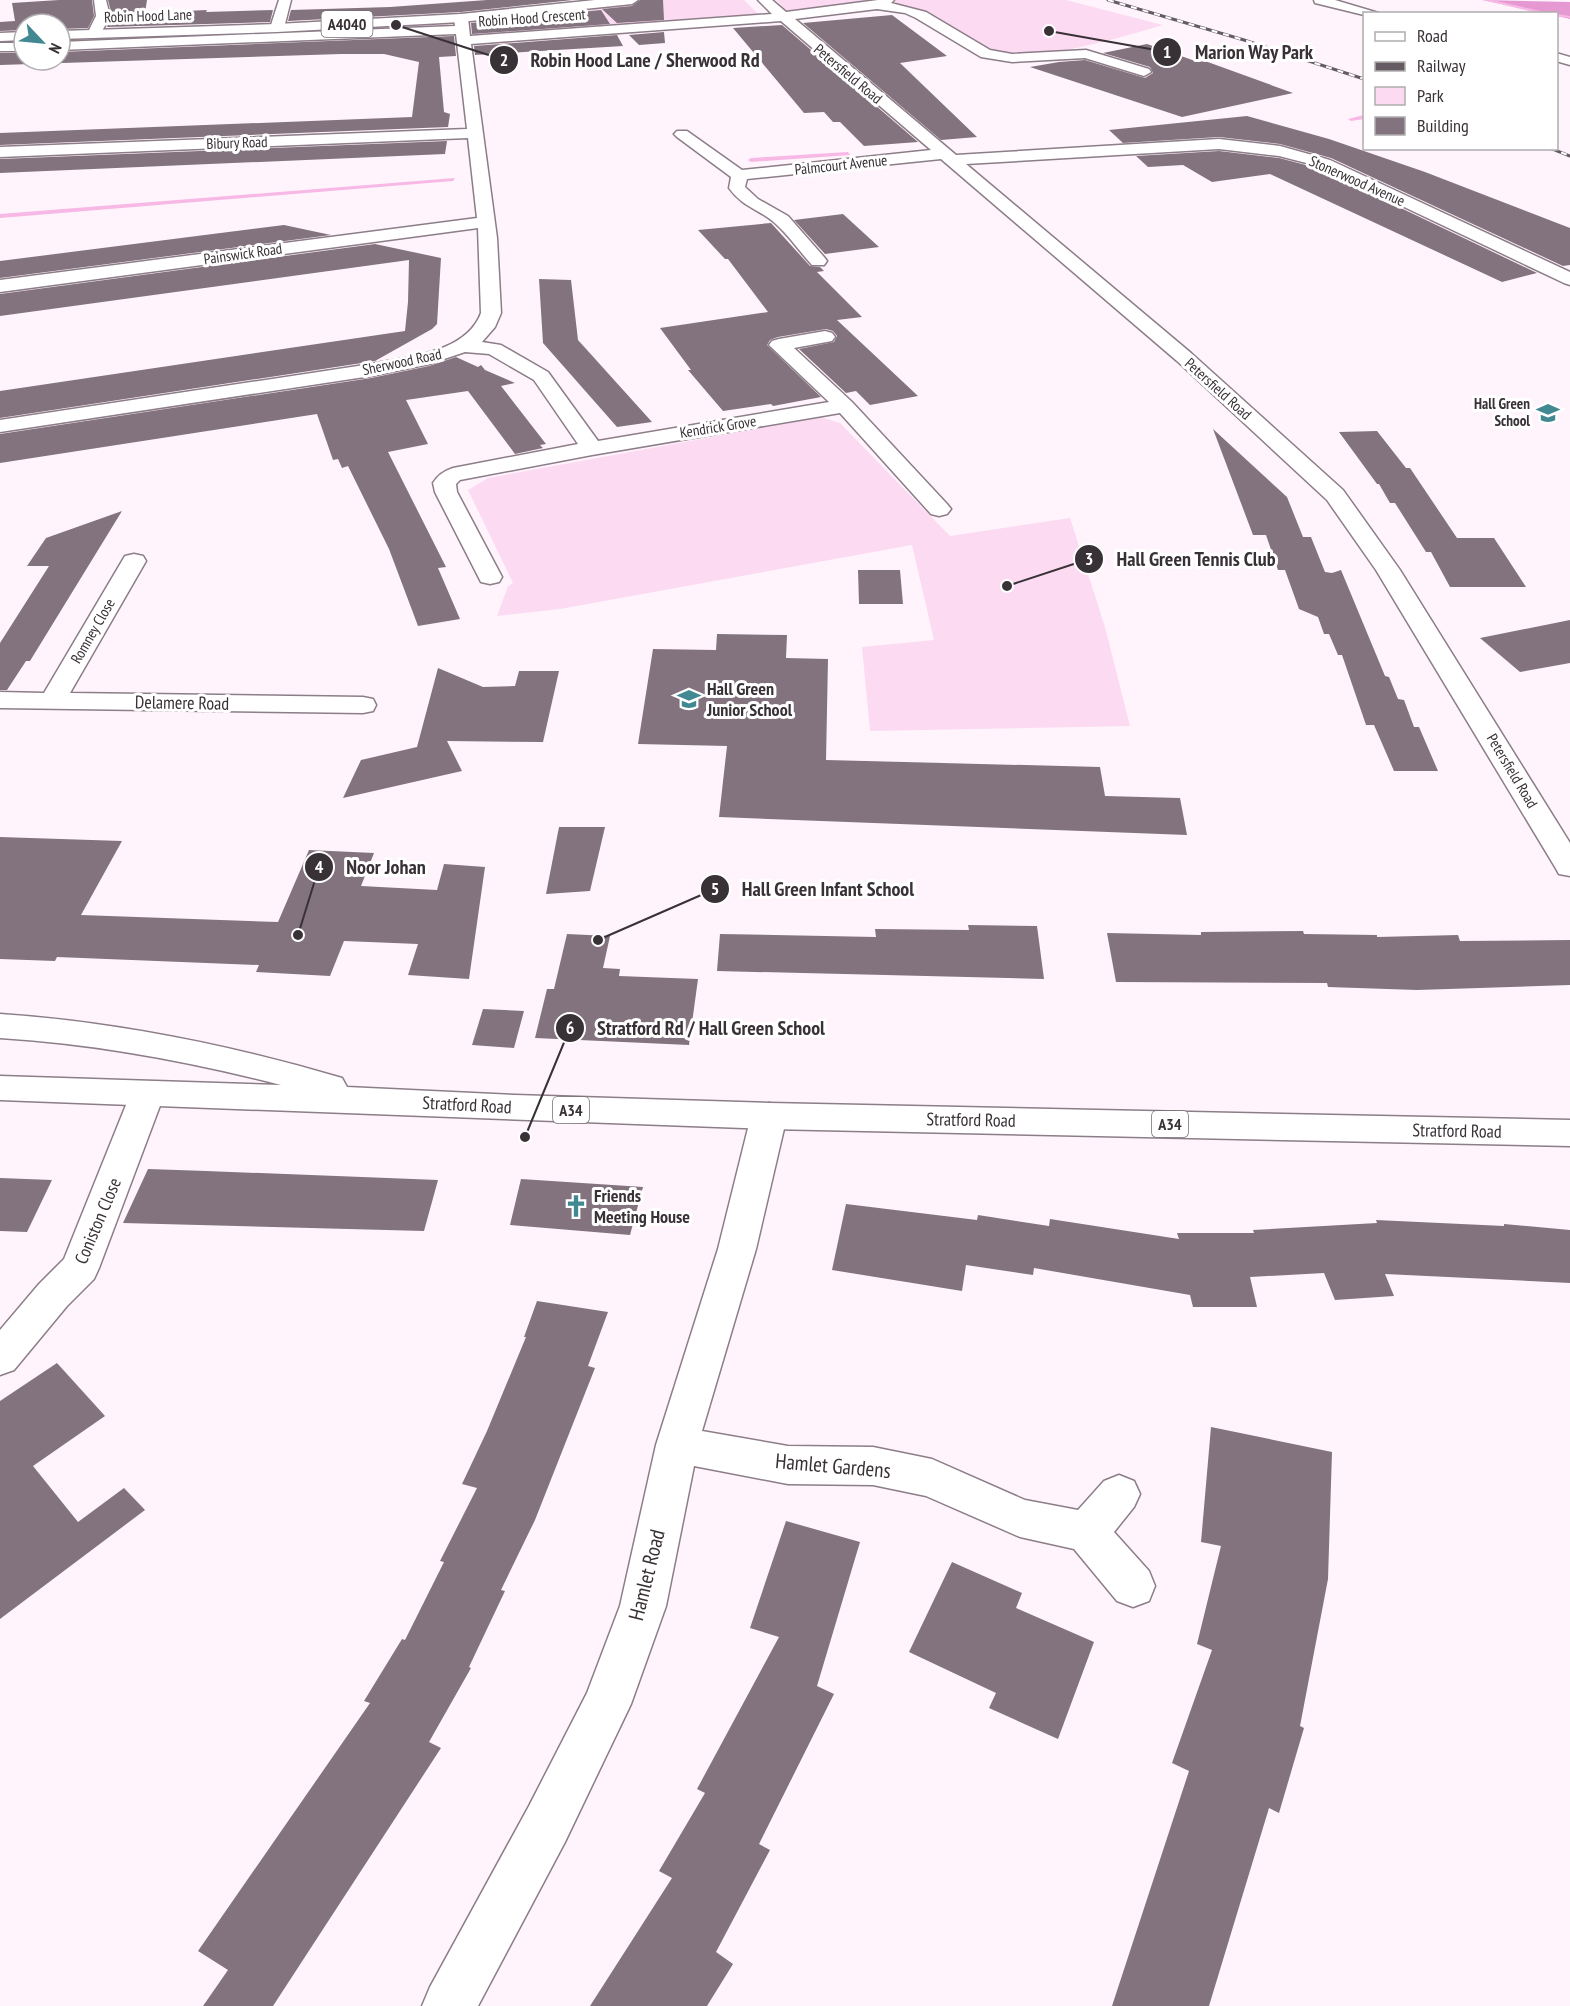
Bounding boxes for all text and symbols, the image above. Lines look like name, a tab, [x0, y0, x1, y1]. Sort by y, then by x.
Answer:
street label: Robin Hood Lane	[104, 4, 192, 27]
street label: Robin Hood Crescent	[478, 4, 586, 31]
road number: A4040	[322, 11, 372, 37]
north arrow	[12, 12, 72, 72]
legend	[1363, 12, 1558, 150]
text: Road	[1417, 24, 1448, 47]
callout: Marion Way Park	[1152, 33, 1326, 71]
text: Marion Way Park	[1195, 39, 1314, 65]
text: N	[45, 40, 66, 57]
street label: Petersfield Road	[810, 40, 886, 108]
text: 1	[1163, 40, 1171, 63]
callout: Robin Hood Lane / Sherwood Rd	[489, 41, 772, 79]
text: Robin Hood Lane / Sherwood Rd	[530, 47, 760, 73]
text: 2	[500, 48, 508, 71]
text: Railway	[1417, 54, 1466, 77]
text: Park	[1417, 84, 1444, 107]
text: Building	[1417, 114, 1469, 137]
street label: Bibury Road	[206, 132, 268, 153]
street label: Palmcourt Avenue	[794, 150, 888, 179]
street label: Stonerwood Avenue	[1306, 151, 1408, 210]
street label: Painswick Road	[203, 239, 283, 268]
street label: Sherwood Road	[361, 344, 443, 379]
street label: Petersfield Road	[1181, 354, 1256, 424]
place label: Hall Green School	[1474, 394, 1530, 430]
school or university icon: Hall Green School	[1535, 400, 1561, 426]
street label: Kendrick Grove	[678, 411, 758, 442]
callout: Hall Green Tennis Club	[1074, 540, 1289, 578]
text: Hall Green Tennis Club	[1116, 546, 1276, 572]
text: 3	[1085, 547, 1093, 570]
street label: Romney Close	[66, 595, 119, 667]
place label: Hall Green Junior School	[706, 677, 793, 721]
school or university icon: Hall Green Junior School	[676, 686, 702, 712]
street label: Delamere Road	[135, 690, 229, 715]
street label: Petersfield Road	[1483, 730, 1542, 811]
callout: Noor Johan	[304, 848, 437, 886]
text: Noor Johan	[346, 854, 426, 880]
text: 4	[315, 855, 324, 878]
callout: Hall Green Infant School	[700, 870, 926, 908]
text: Hall Green Infant School	[742, 876, 914, 902]
text: 5	[711, 877, 719, 900]
callout: Stratford Rd / Hall Green School	[555, 1009, 837, 1047]
text: Stratford Rd / Hall Green School	[597, 1015, 825, 1041]
text: 6	[566, 1016, 574, 1039]
street label: Stratford Road	[422, 1091, 512, 1118]
road number: A34	[553, 1097, 589, 1123]
street label: Stratford Road	[926, 1107, 1016, 1132]
road number: A34	[1152, 1111, 1188, 1137]
street label: Stratford Road	[1412, 1118, 1502, 1143]
street label: Coniston Close	[69, 1174, 126, 1267]
place label: Friends Meeting House	[594, 1184, 690, 1228]
church icon: Friends Meeting House	[563, 1193, 589, 1219]
street label: Hamlet Gardens	[774, 1447, 892, 1484]
street label: Hamlet Road	[622, 1527, 671, 1623]

